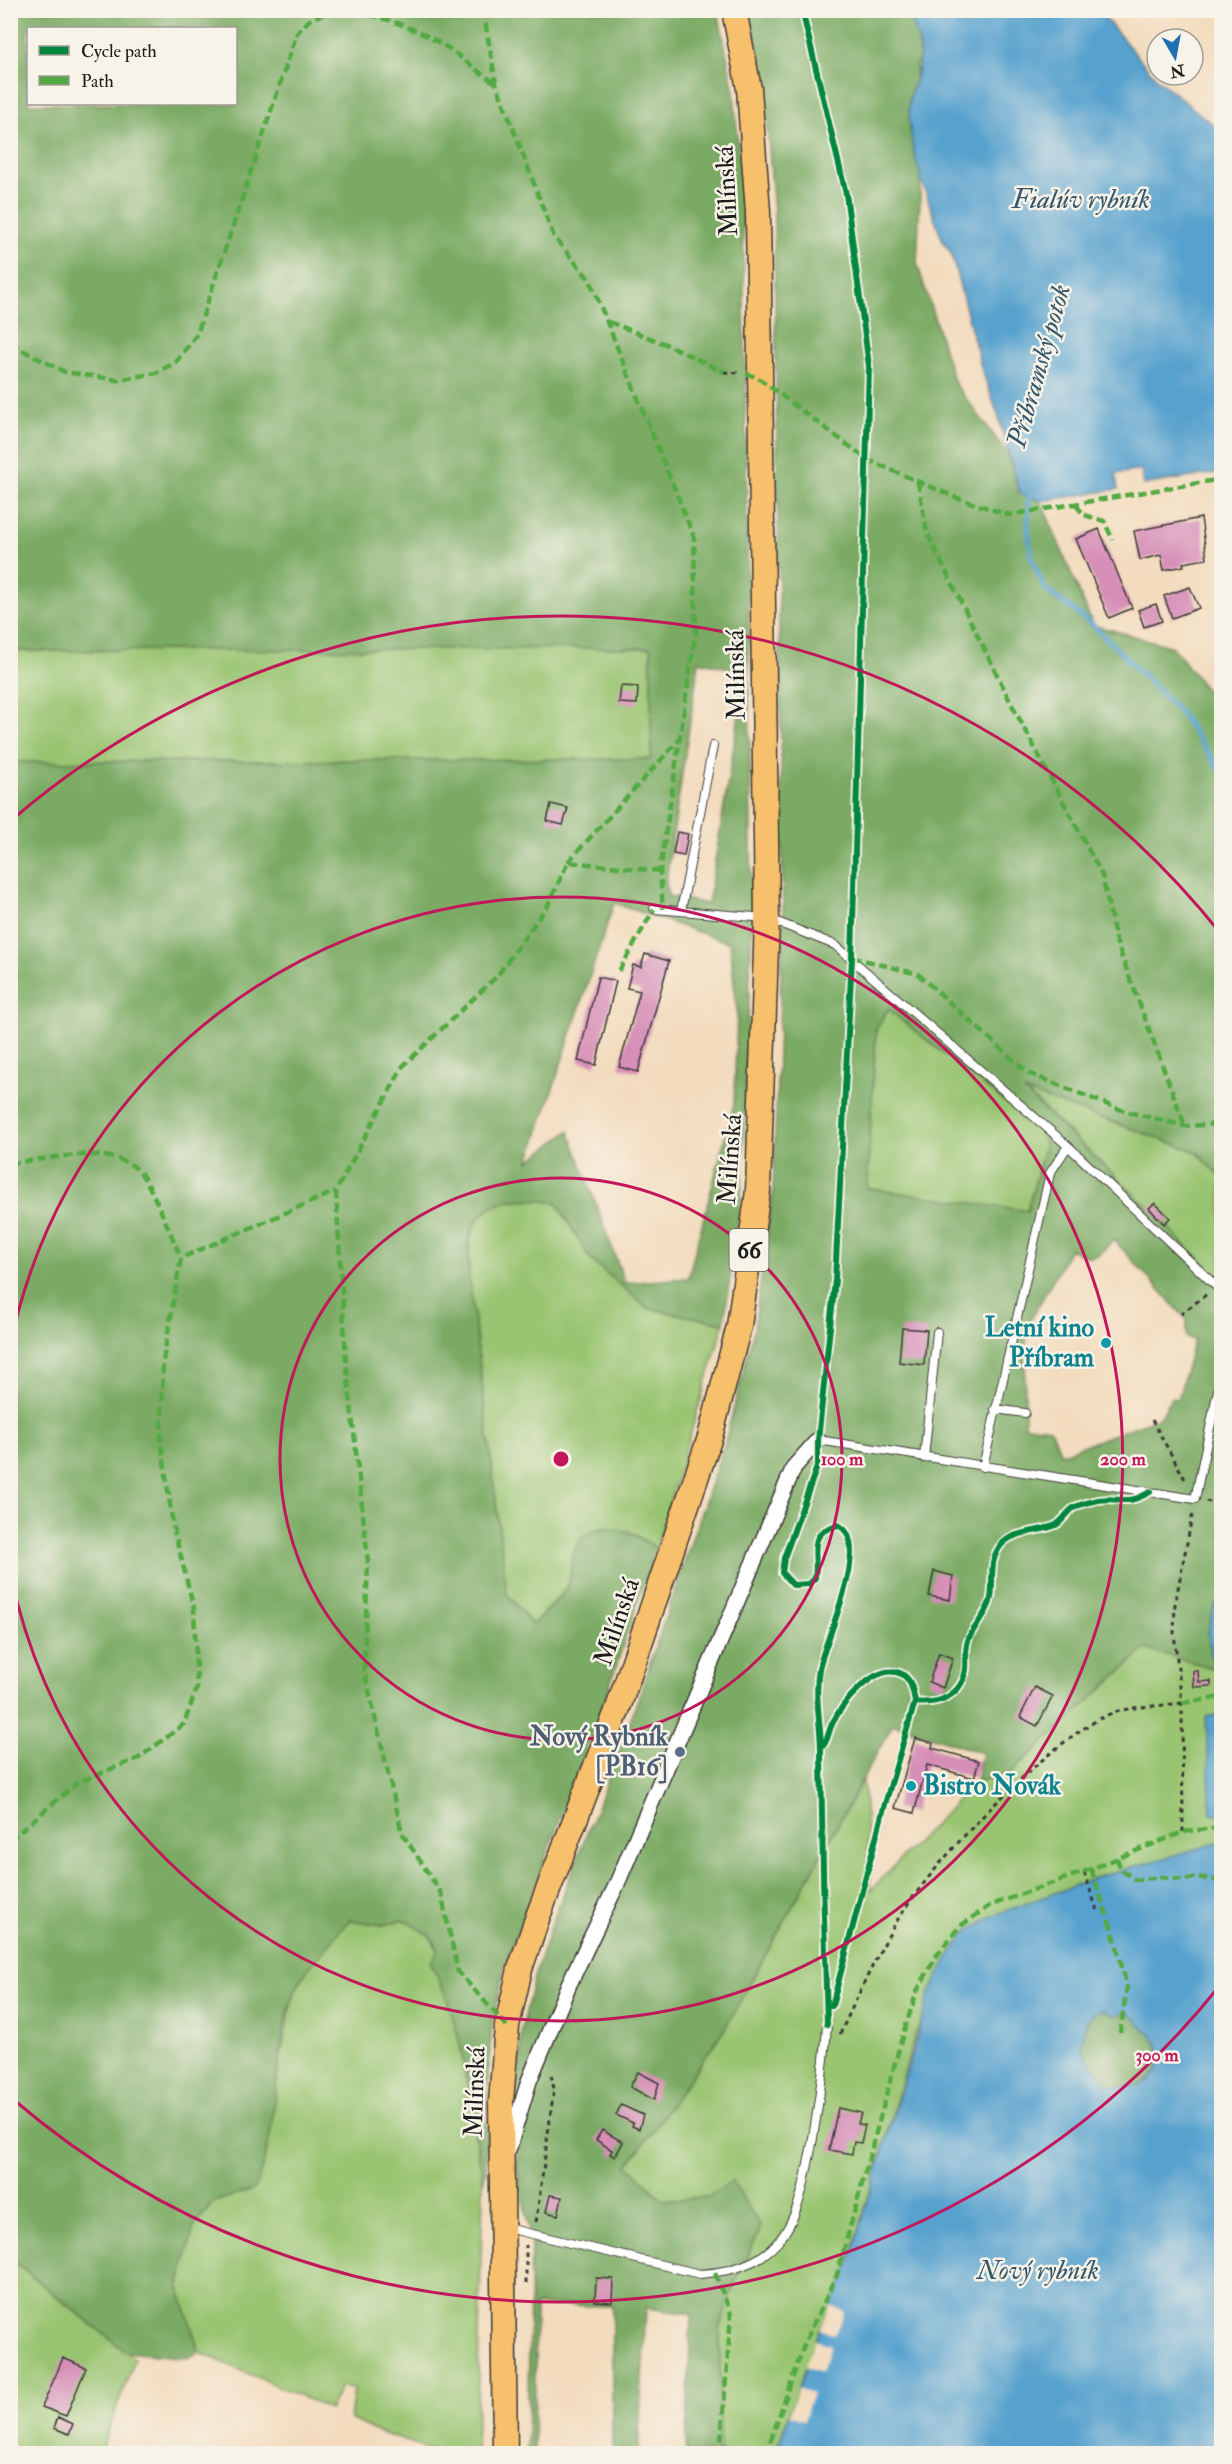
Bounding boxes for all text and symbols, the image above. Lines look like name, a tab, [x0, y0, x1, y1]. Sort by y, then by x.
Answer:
legend	[27, 27, 237, 105]
north arrow	[1145, 27, 1205, 87]
text: Cycle path	[81, 40, 157, 63]
text: N	[1168, 60, 1187, 82]
text: Path	[81, 70, 114, 93]
street label: Milínská	[709, 144, 745, 237]
water label: Fialúv rybník	[1010, 183, 1150, 216]
water label: Příbramský potok	[1000, 280, 1078, 452]
street label: Milínská	[719, 629, 753, 721]
street label: Milínská	[711, 1112, 749, 1205]
road number: 66	[730, 1229, 768, 1271]
place label: Letní kino Příbram	[985, 1312, 1095, 1374]
marker: Letní kino Příbram	[1099, 1336, 1113, 1350]
text: 100 m	[821, 1448, 864, 1471]
text: 200 m	[1100, 1448, 1147, 1471]
centre of rings	[551, 1449, 571, 1469]
street label: Milínská	[587, 1574, 647, 1670]
place label: Nový Rybník [PB16]	[529, 1721, 669, 1784]
marker: Nový Rybník [PB16]	[673, 1745, 687, 1759]
place label: Bistro Novák	[923, 1770, 1062, 1802]
marker: Bistro Novák	[904, 1779, 918, 1793]
text: 300 m	[1135, 2044, 1180, 2067]
street label: Milínská	[457, 2046, 493, 2138]
water label: Nový rybník	[975, 2254, 1099, 2287]

